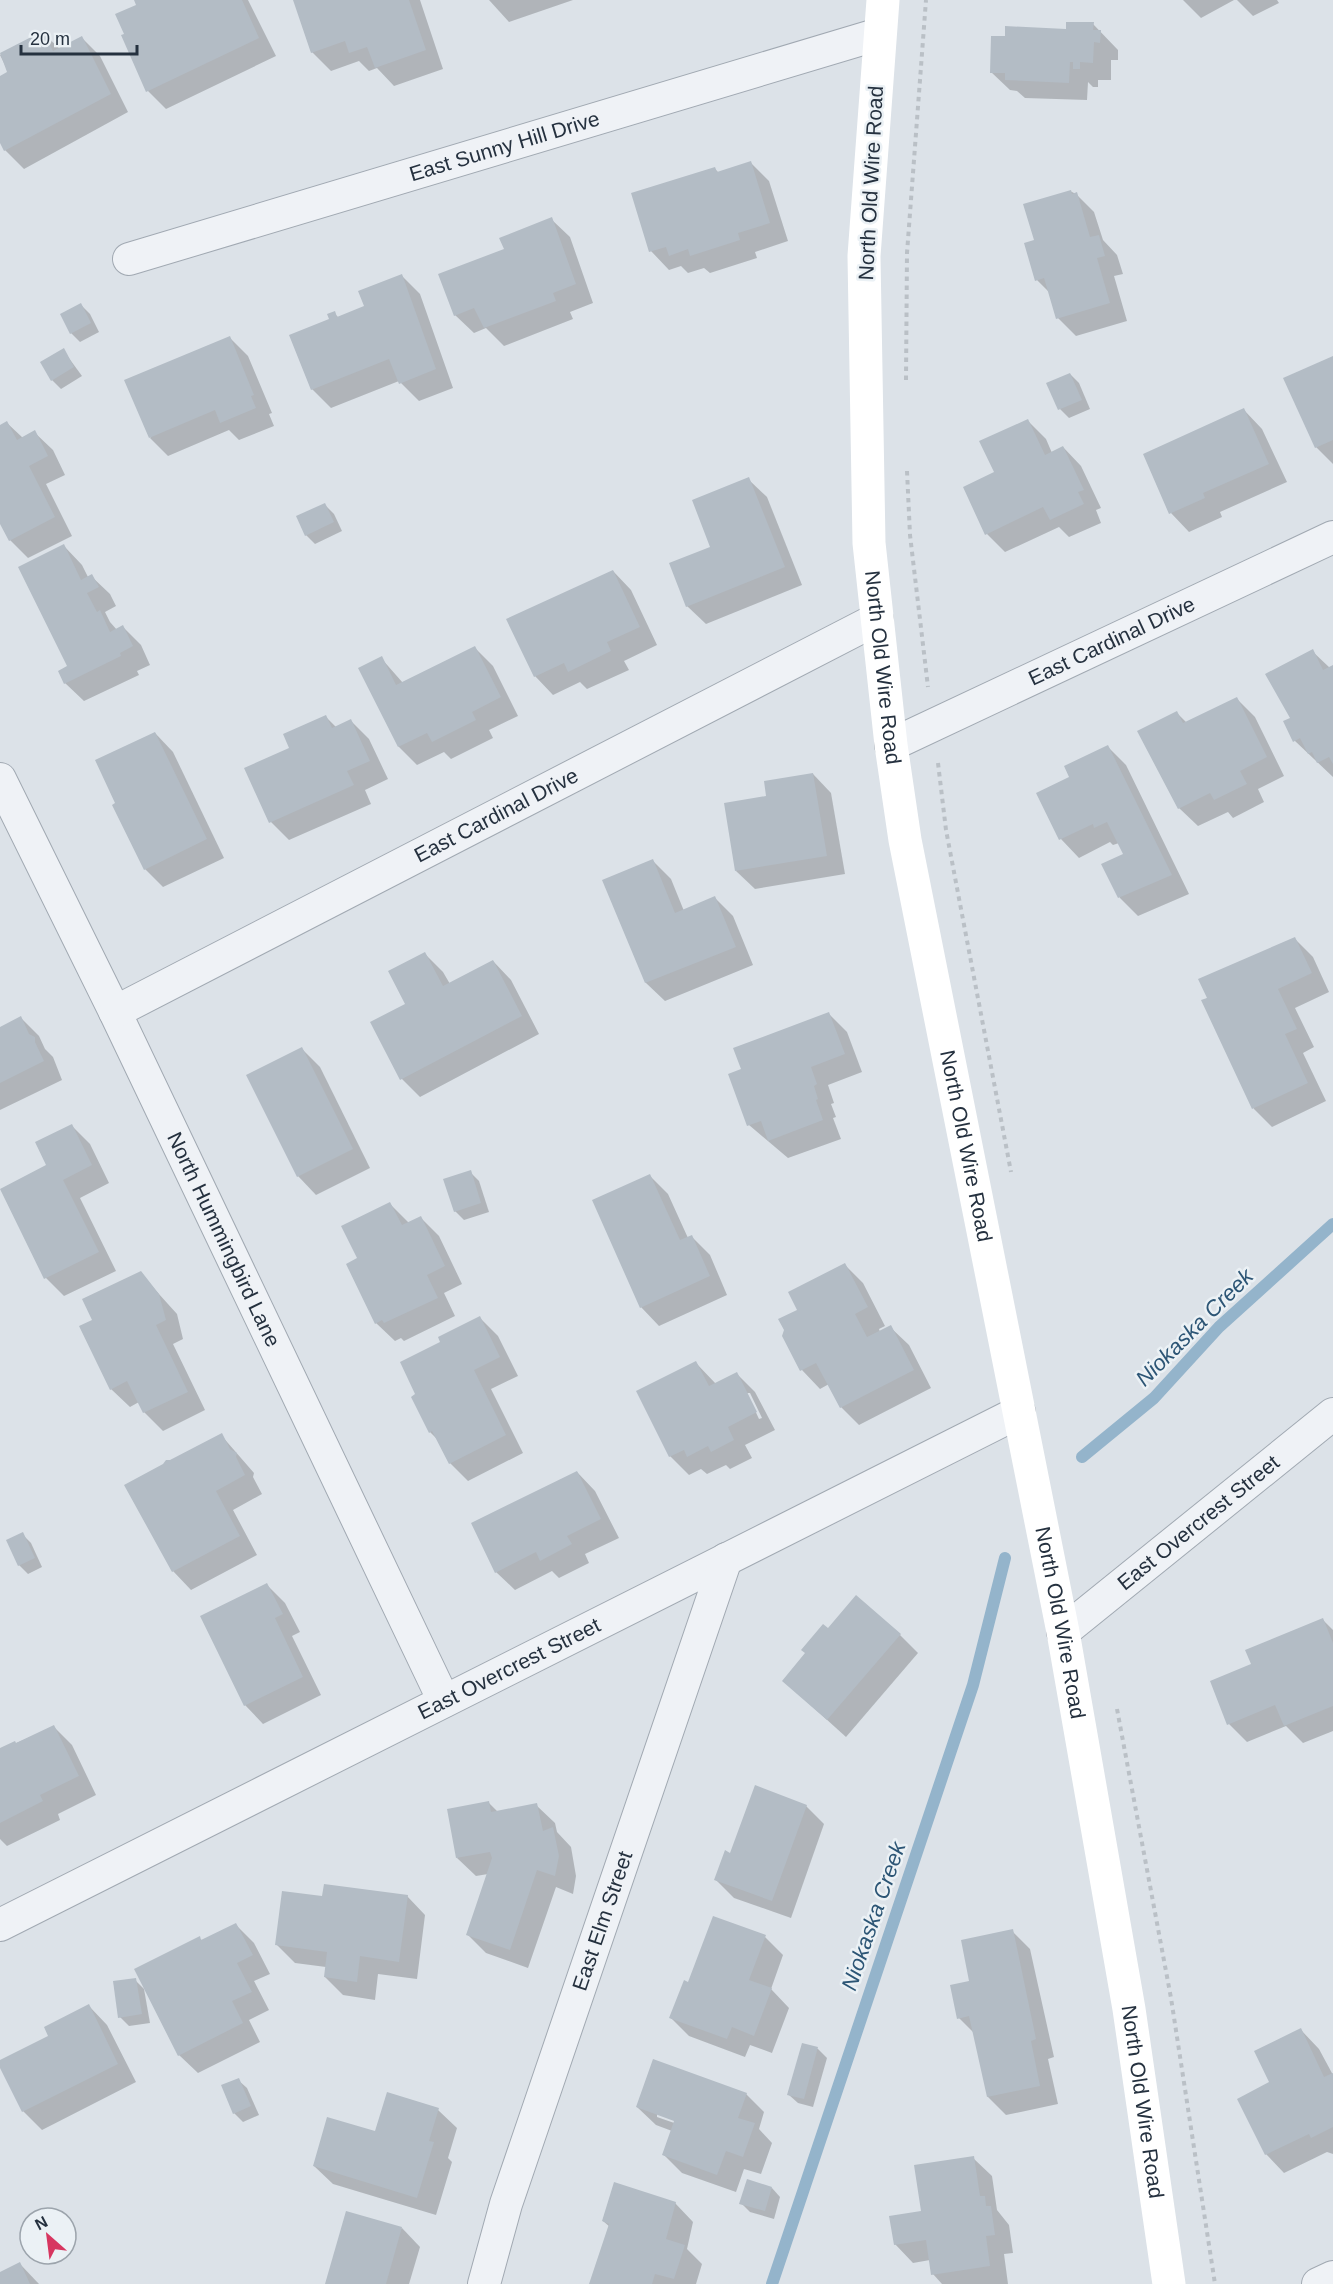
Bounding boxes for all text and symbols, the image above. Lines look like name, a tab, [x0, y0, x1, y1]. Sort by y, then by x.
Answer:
scale bar	[21, 18, 136, 56]
text: 20 m	[30, 29, 70, 49]
street label: North Old Wire Road	[854, 85, 887, 281]
street label: East Sunny Hill Drive	[406, 107, 602, 185]
street label: North Old Wire Road	[861, 569, 906, 766]
street label: East Cardinal Drive	[1025, 592, 1198, 690]
street label: East Cardinal Drive	[410, 763, 582, 867]
street label: North Old Wire Road	[936, 1048, 997, 1244]
street label: North Hummingbird Lane	[163, 1128, 285, 1350]
water label: Niokaska Creek	[1131, 1263, 1259, 1391]
street label: East Overcrest Street	[1113, 1450, 1284, 1594]
street label: North Old Wire Road	[1031, 1525, 1090, 1721]
street label: East Overcrest Street	[414, 1613, 604, 1724]
water label: Niokaska Creek	[836, 1838, 911, 1994]
street label: East Elm Street	[568, 1848, 637, 1994]
street label: North Old Wire Road	[1118, 2003, 1168, 2200]
north arrow	[18, 2206, 78, 2266]
text: N	[32, 2213, 50, 2233]

